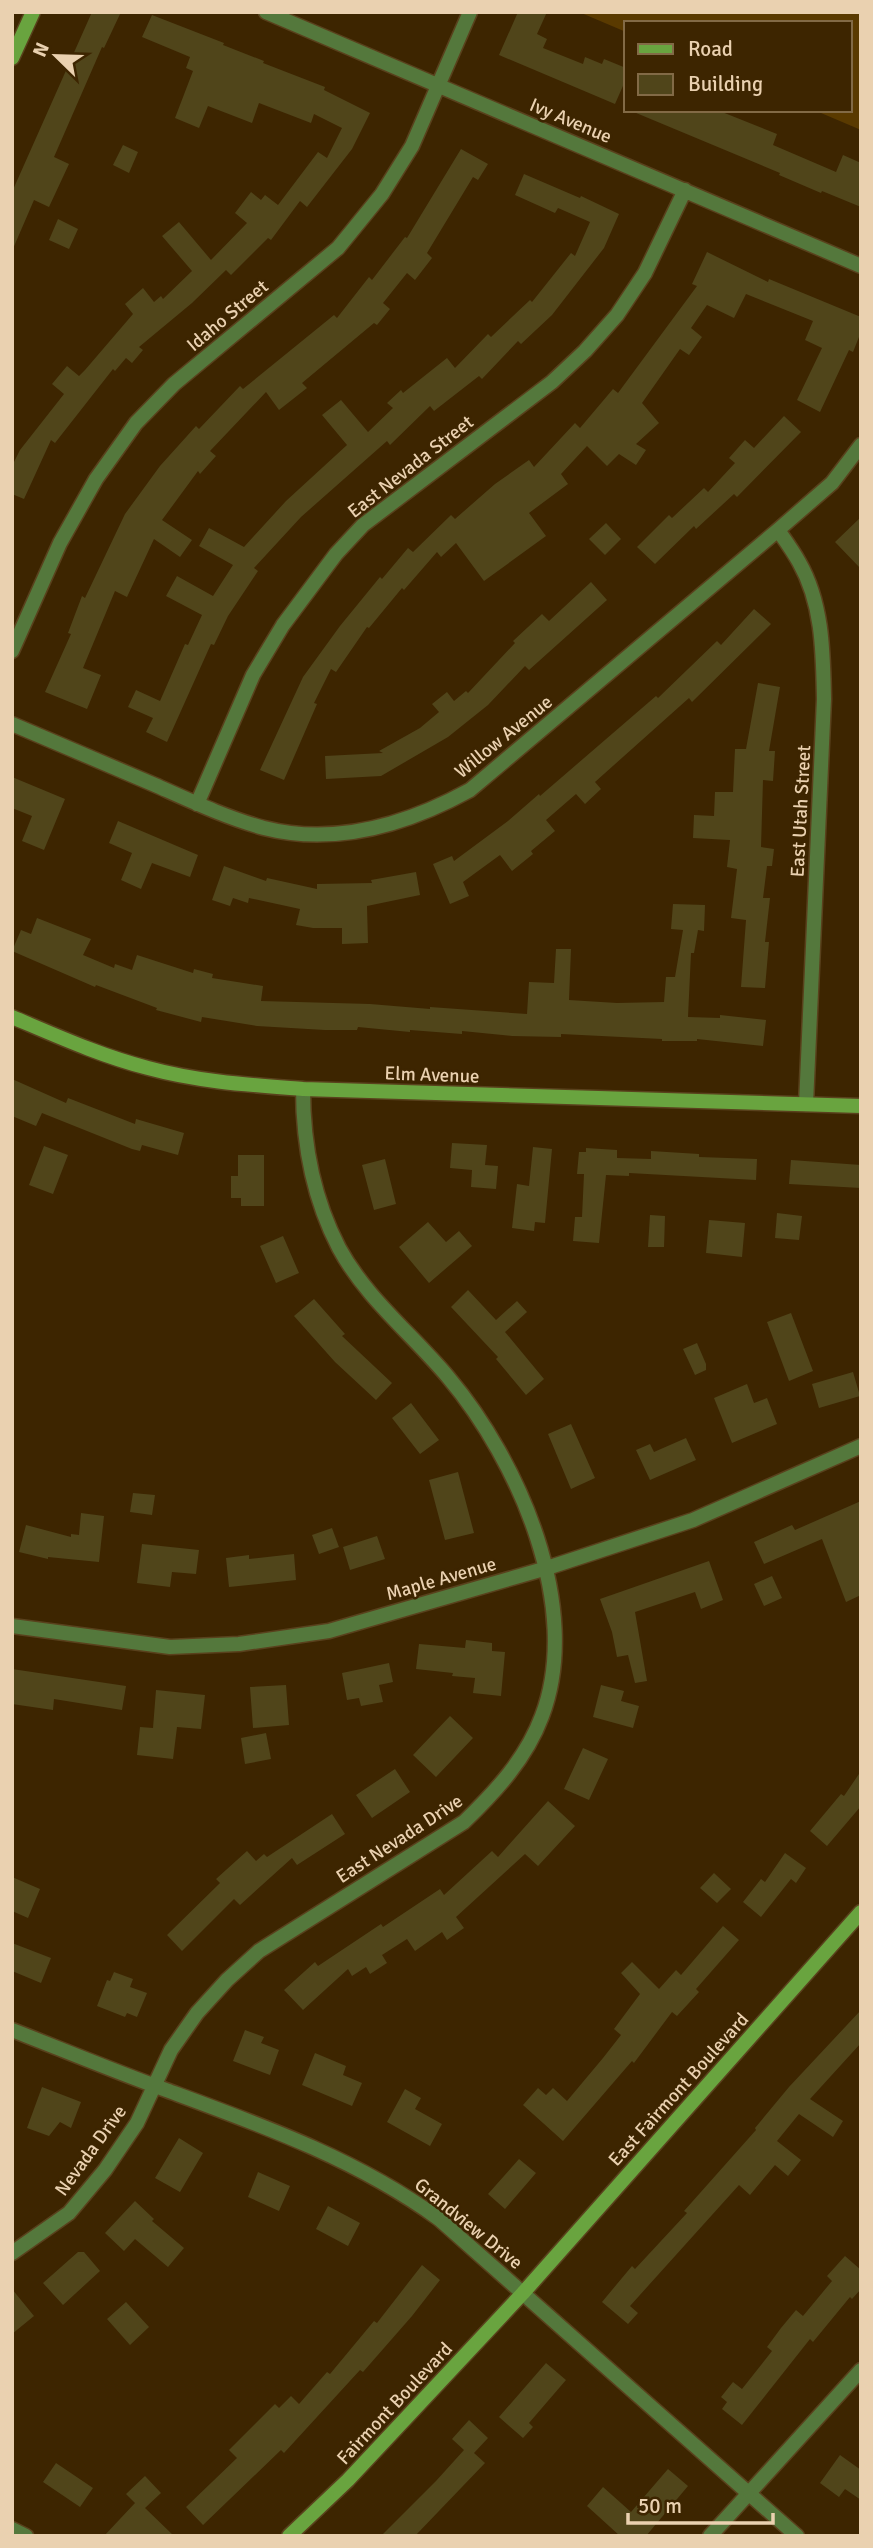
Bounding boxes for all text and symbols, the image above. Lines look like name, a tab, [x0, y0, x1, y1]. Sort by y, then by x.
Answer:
north arrow	[21, 21, 91, 91]
legend	[624, 21, 852, 112]
text: Road	[688, 36, 733, 62]
text: N	[28, 39, 55, 61]
text: Building	[688, 71, 763, 97]
street label: Ivy Avenue	[526, 93, 615, 149]
street label: Idaho Street	[182, 274, 274, 357]
street label: East Nevada Street	[343, 410, 479, 523]
street label: Willow Avenue	[450, 690, 557, 784]
street label: East Utah Street	[786, 744, 816, 878]
street label: Elm Avenue	[384, 1061, 480, 1089]
street label: Maple Avenue	[383, 1552, 499, 1606]
street label: East Nevada Drive	[332, 1789, 467, 1889]
street label: East Fairmont Boulevard	[603, 2008, 754, 2171]
street label: Nevada Drive	[50, 2100, 132, 2201]
street label: Grandview Drive	[409, 2173, 527, 2275]
street label: Fairmont Boulevard	[332, 2337, 458, 2470]
scale bar	[628, 2482, 773, 2526]
text: 50 m	[638, 2493, 682, 2519]

